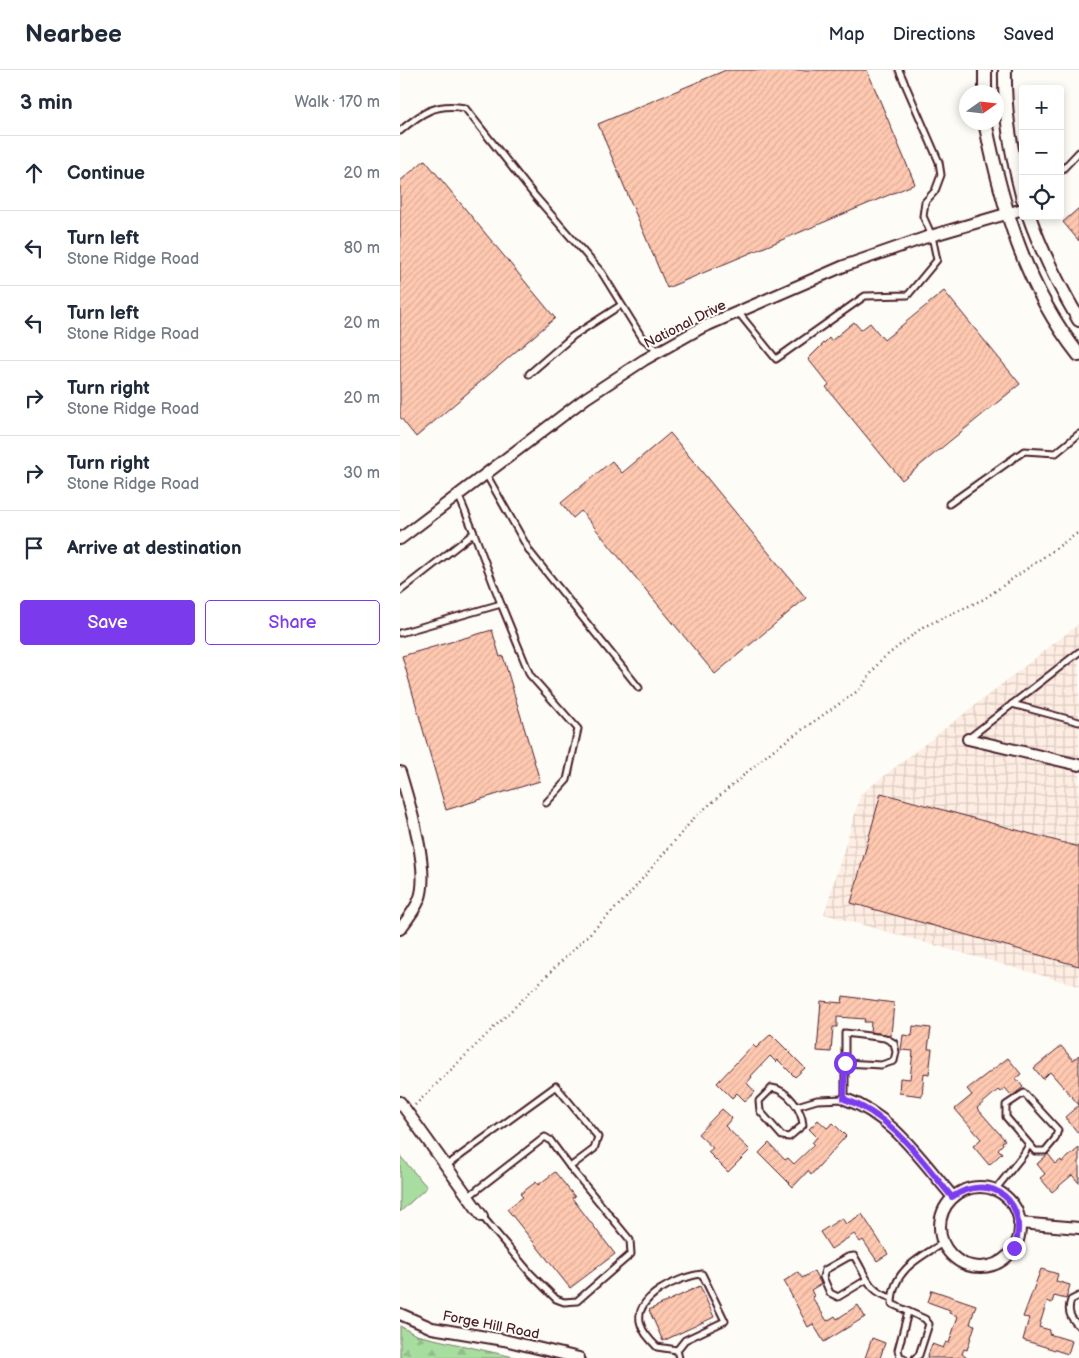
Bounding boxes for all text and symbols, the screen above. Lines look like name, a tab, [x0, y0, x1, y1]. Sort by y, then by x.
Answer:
text: Nearbee	[25, 20, 122, 49]
text: Map	[829, 24, 865, 45]
text: Directions	[893, 24, 975, 45]
text: Saved	[1003, 24, 1054, 45]
north arrow	[959, 85, 1004, 130]
map controls	[1019, 85, 1064, 220]
button: +	[1019, 85, 1064, 130]
text: 3 min	[20, 90, 73, 115]
text: Walk · 170 m	[294, 93, 380, 112]
button: −	[1019, 130, 1064, 175]
icon: ahead	[20, 159, 48, 187]
text: Continue	[67, 162, 145, 185]
text: 20 m	[344, 164, 380, 183]
button: locate	[1019, 175, 1064, 220]
text: Turn left	[67, 227, 139, 250]
icon: left	[20, 234, 48, 262]
text: 80 m	[344, 239, 380, 258]
text: Stone Ridge Road	[67, 250, 199, 269]
street label: National Drive	[641, 296, 729, 352]
text: Turn left	[67, 302, 139, 325]
icon: left	[20, 309, 48, 337]
text: 20 m	[344, 314, 380, 333]
text: Stone Ridge Road	[67, 325, 199, 344]
text: Turn right	[67, 377, 150, 400]
icon: right	[20, 384, 48, 412]
text: 20 m	[344, 389, 380, 408]
text: Stone Ridge Road	[67, 400, 199, 419]
text: Turn right	[67, 452, 150, 475]
icon: right	[20, 459, 48, 487]
text: 30 m	[343, 464, 380, 483]
text: Stone Ridge Road	[67, 475, 199, 494]
icon: arrive	[20, 534, 48, 562]
text: Arrive at destination	[67, 537, 242, 560]
button: Save	[20, 600, 195, 645]
button: Share	[205, 600, 380, 645]
route start	[834, 1052, 857, 1075]
route end	[1003, 1237, 1026, 1260]
street label: Forge Hill Road	[441, 1307, 541, 1343]

